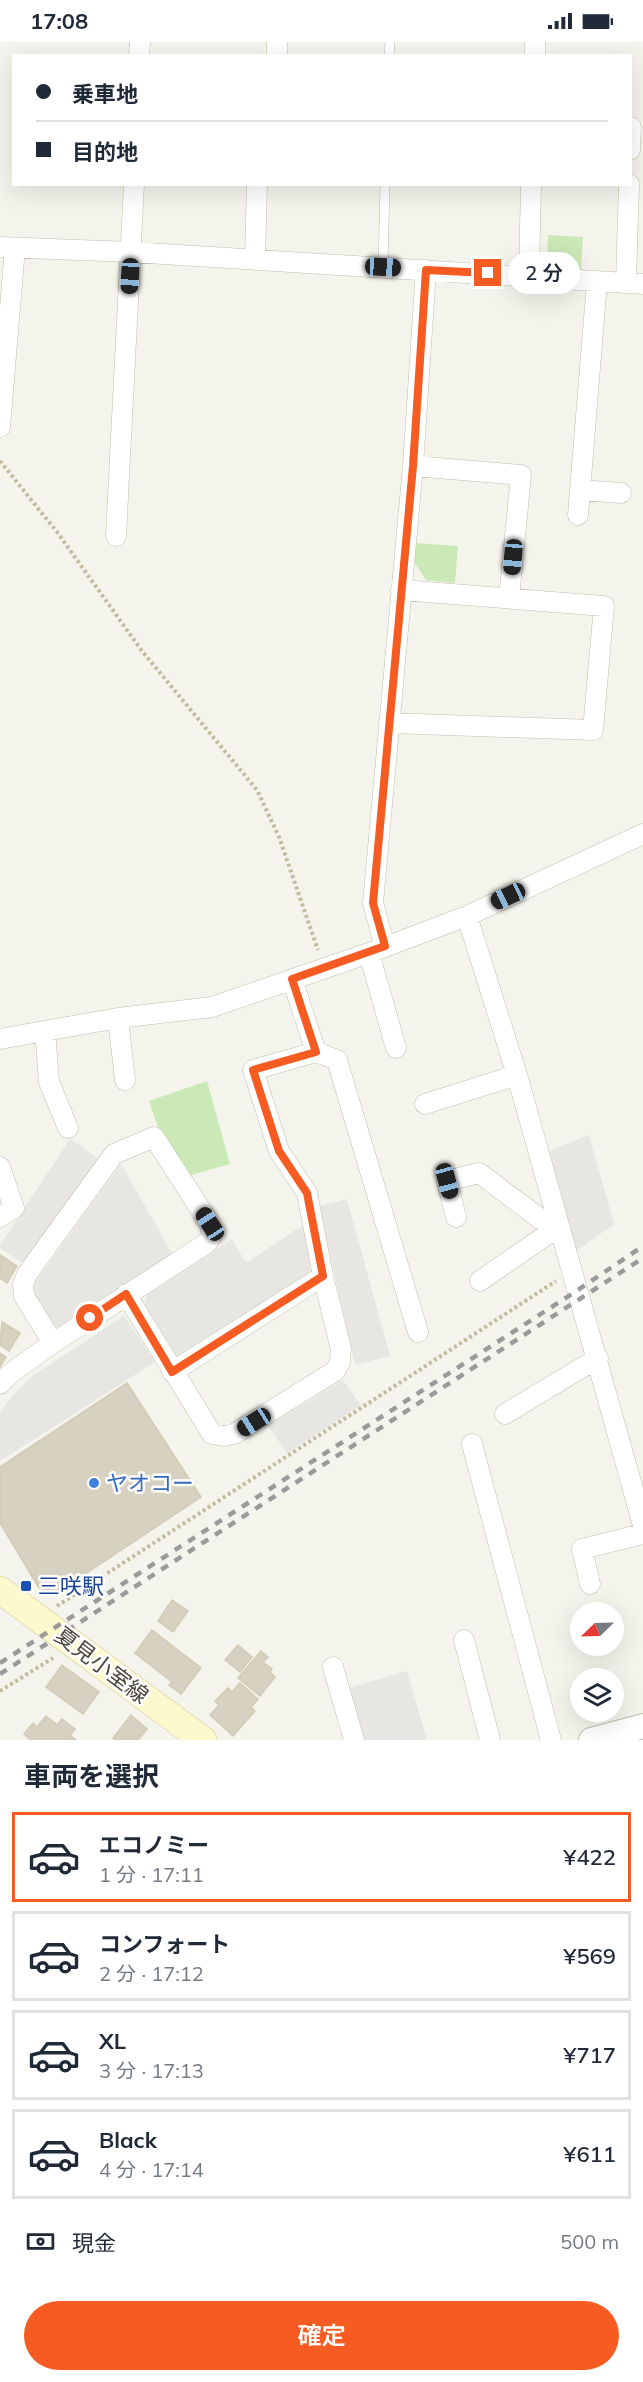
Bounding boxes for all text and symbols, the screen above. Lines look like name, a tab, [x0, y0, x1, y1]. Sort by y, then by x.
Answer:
text: 17:08	[30, 7, 88, 35]
text: 乗車地	[72, 80, 138, 108]
text: 目的地	[72, 138, 138, 166]
callout: 2 分	[509, 252, 581, 294]
car	[365, 257, 401, 277]
car	[120, 258, 140, 294]
route end	[474, 259, 501, 286]
text: 2 分	[525, 260, 563, 285]
car	[502, 538, 524, 576]
car	[488, 880, 528, 912]
car	[434, 1161, 460, 1201]
car	[193, 1204, 227, 1244]
route start	[76, 1304, 103, 1331]
car	[234, 1405, 274, 1439]
place label: ヤオコー	[106, 1469, 194, 1497]
marker: ヤオコー	[87, 1476, 101, 1490]
place label: 三咲駅	[38, 1572, 104, 1600]
marker: 三咲駅	[19, 1579, 33, 1593]
north arrow	[570, 1602, 624, 1656]
map controls	[570, 1602, 624, 1722]
street label: 夏見小室線	[50, 1621, 154, 1709]
button: layers	[570, 1668, 624, 1722]
text: 車両を選択	[24, 1759, 159, 1793]
icon: car	[27, 1830, 81, 1884]
text: エコノミー	[99, 1831, 209, 1859]
text: ¥422	[563, 1843, 616, 1871]
text: 1 分 · 17:11	[99, 1862, 204, 1887]
icon: car	[27, 1929, 81, 1983]
text: コンフォート	[99, 1930, 230, 1958]
text: ¥569	[563, 1942, 616, 1970]
text: 2 分 · 17:12	[99, 1961, 204, 1986]
text: XL	[99, 2027, 126, 2055]
icon: car	[27, 2028, 81, 2082]
text: ¥717	[563, 2041, 616, 2069]
text: 3 分 · 17:13	[99, 2058, 204, 2083]
text: Black	[99, 2126, 157, 2154]
icon: car	[27, 2127, 81, 2181]
text: ¥611	[563, 2140, 616, 2168]
text: 4 分 · 17:14	[99, 2157, 204, 2182]
icon: cash	[24, 2225, 57, 2258]
text: 現金	[72, 2229, 116, 2257]
text: 500 m	[560, 2229, 619, 2254]
button: 確定	[24, 2301, 619, 2370]

